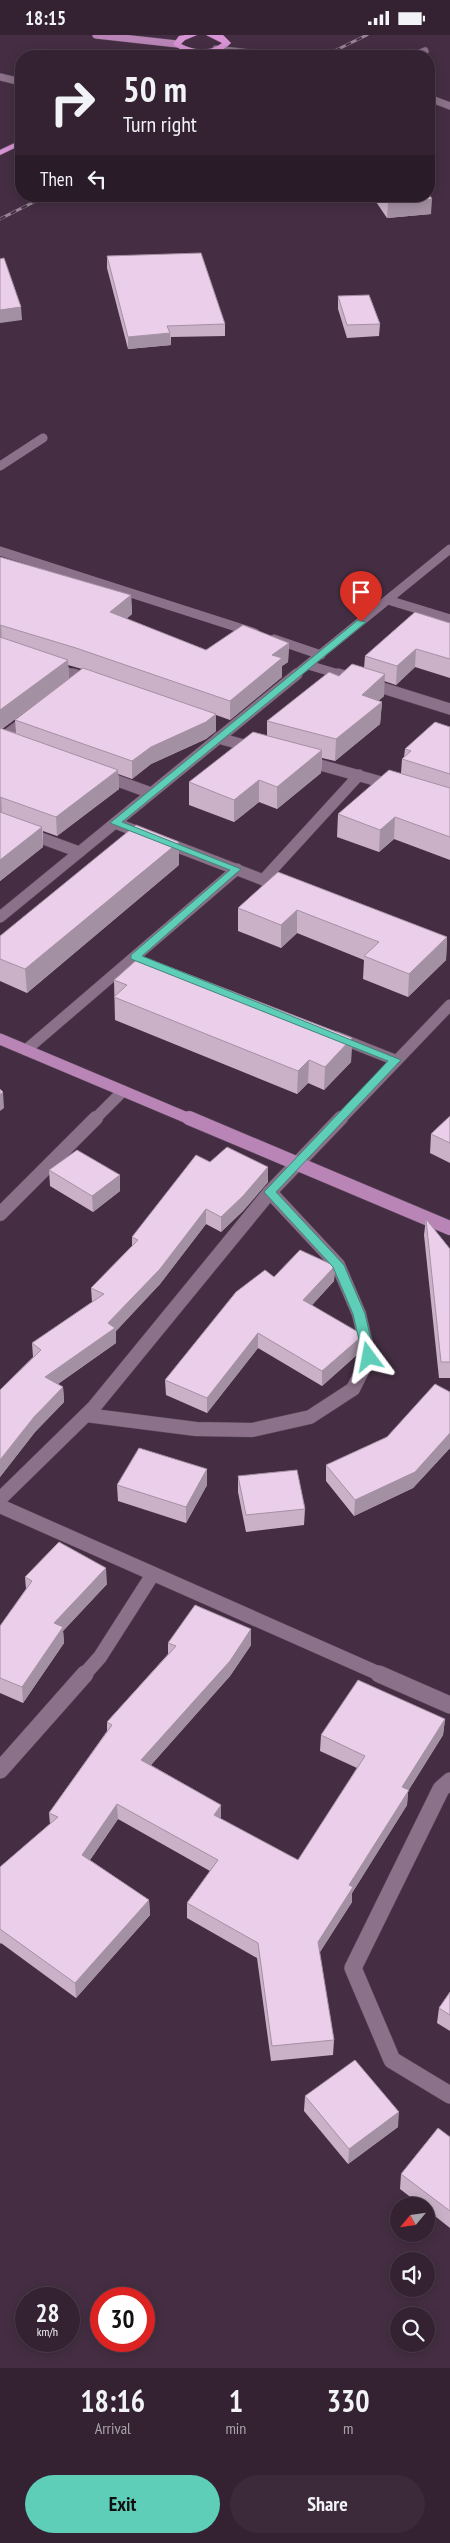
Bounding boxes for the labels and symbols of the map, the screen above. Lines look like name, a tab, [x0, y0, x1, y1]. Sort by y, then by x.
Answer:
pin	[340, 571, 382, 622]
position arrow	[342, 1330, 394, 1382]
north arrow	[390, 2197, 435, 2243]
speed limit sign: 30	[90, 2287, 155, 2352]

